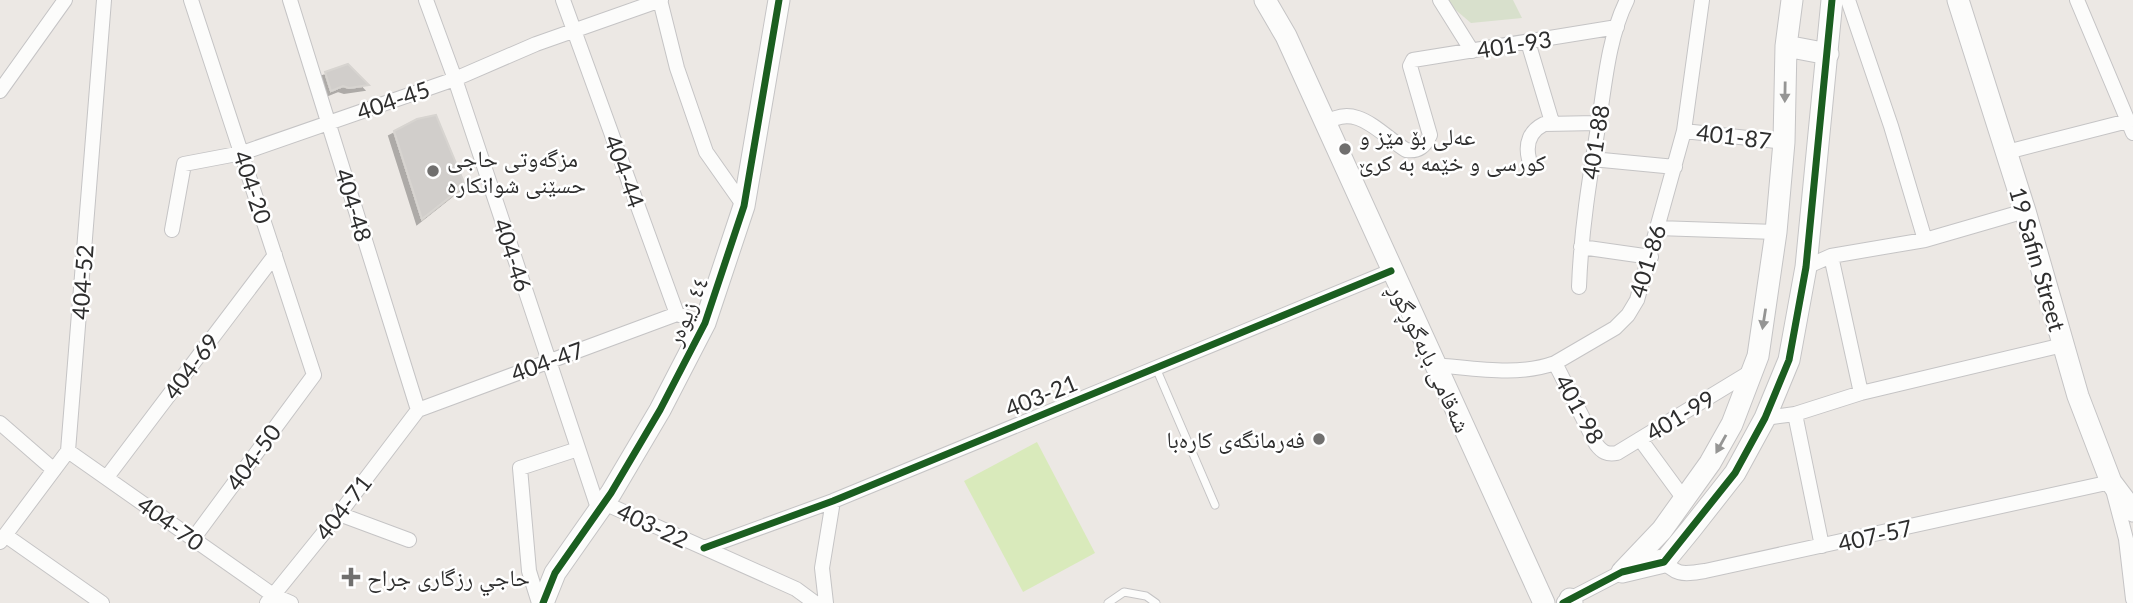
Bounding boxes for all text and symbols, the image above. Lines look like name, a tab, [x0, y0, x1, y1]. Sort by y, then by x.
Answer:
street label: 401-93	[1475, 24, 1553, 64]
street label: 404-45	[353, 75, 433, 125]
one-way arrow	[1779, 82, 1791, 104]
street label: 401-88	[1575, 103, 1615, 181]
street label: 401-87	[1695, 118, 1773, 154]
place label: عەلی بۆ مێز و کورسی و خێمە بە کرێ	[1359, 122, 1546, 177]
street label: 404-44	[599, 131, 651, 211]
marker: عەلی بۆ مێز و کورسی و خێمە بە کرێ	[1337, 141, 1353, 157]
place label: مزگەوتی حاجی حسێنی شوانکارە	[447, 144, 586, 199]
street label: 404-20	[228, 147, 278, 227]
marker: مزگەوتی حاجی حسێنی شوانکارە	[425, 163, 441, 179]
street label: 404-48	[330, 165, 378, 245]
street label: 19 Safin Street	[2004, 184, 2072, 335]
street label: 404-46	[488, 215, 538, 295]
street label: 401-86	[1623, 221, 1671, 301]
street label: 404-52	[65, 243, 99, 321]
street label: ٤٤ زیوەر	[659, 272, 713, 351]
street label: شەقامی بابەگوڕگوڕ	[1380, 278, 1478, 439]
one-way arrow	[1758, 308, 1769, 330]
street label: 404-69	[157, 328, 225, 404]
street label: 404-47	[507, 335, 587, 387]
street label: 403-21	[1001, 368, 1081, 422]
street label: 401-98	[1550, 369, 1610, 449]
street label: 401-99	[1641, 384, 1719, 446]
street label: 404-50	[220, 418, 286, 496]
place label: فەرمانگەی کارەبا	[1167, 425, 1305, 454]
marker: فەرمانگەی کارەبا	[1311, 431, 1327, 447]
one-way arrow	[1715, 435, 1727, 454]
street label: 404-71	[309, 469, 377, 545]
street label: 404-70	[132, 490, 210, 556]
street label: 403-22	[613, 496, 693, 554]
street label: 407-57	[1835, 513, 1915, 557]
place label: حاجي رزگارى جراح	[367, 563, 530, 597]
marker: حاجي رزگارى جراح	[341, 567, 361, 587]

